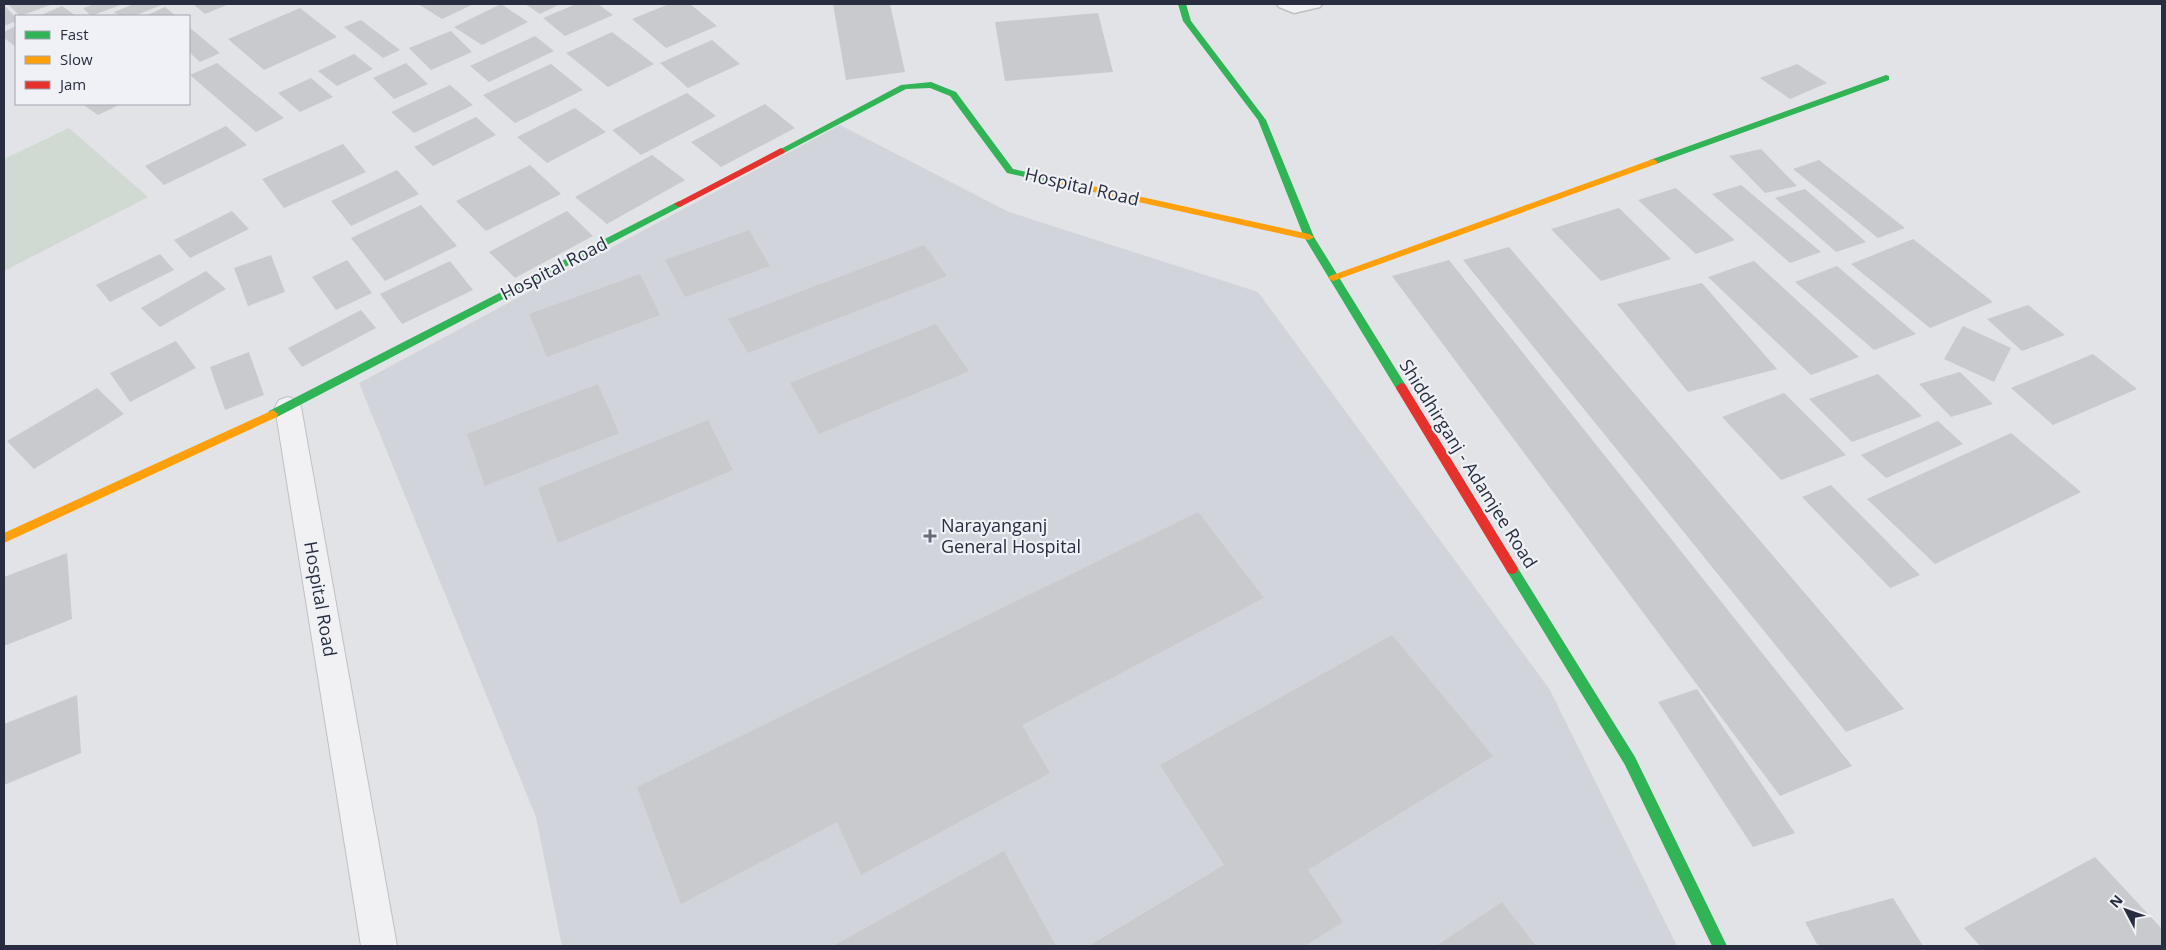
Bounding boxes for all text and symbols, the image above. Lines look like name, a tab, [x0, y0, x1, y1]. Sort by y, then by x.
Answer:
legend	[15, 15, 190, 105]
text: Fast	[60, 24, 89, 44]
text: Slow	[60, 49, 93, 69]
text: Jam	[58, 74, 86, 94]
street label: Hospital Road	[1023, 161, 1142, 211]
street label: Hospital Road	[496, 231, 611, 305]
street label: Shiddhirganj - Adamjee Road	[1394, 354, 1543, 573]
place label: Narayanganj General Hospital	[941, 513, 1081, 558]
marker: Narayanganj General Hospital	[923, 529, 937, 543]
street label: Hospital Road	[299, 539, 343, 658]
north arrow	[2101, 885, 2151, 935]
text: N	[2105, 891, 2127, 912]

